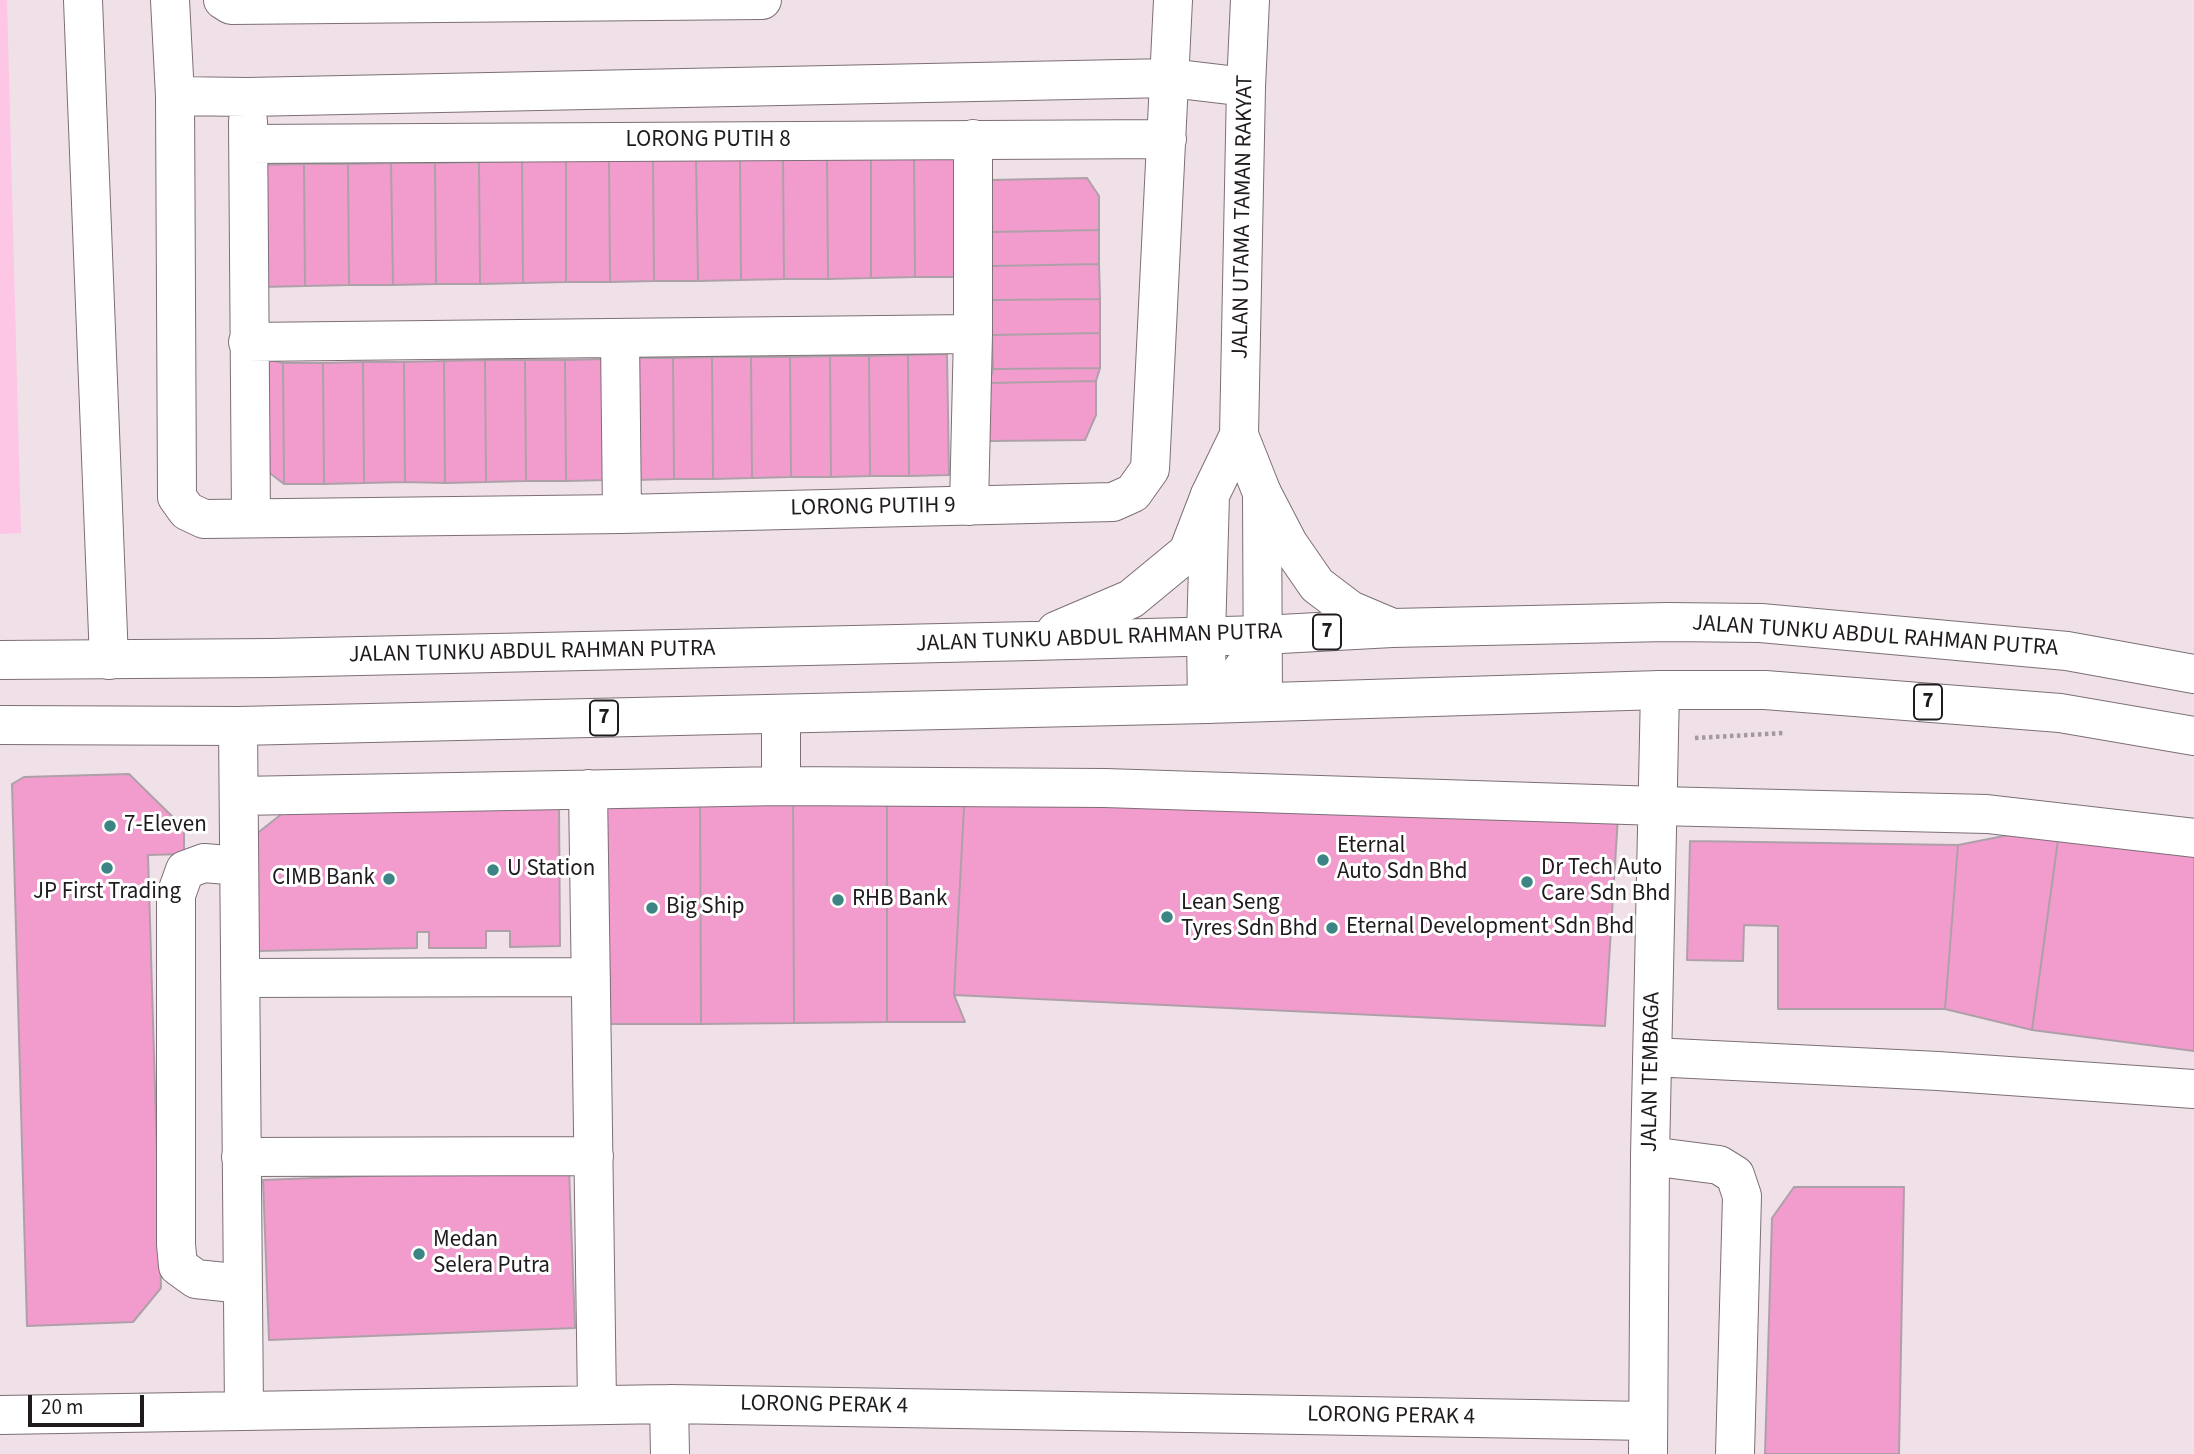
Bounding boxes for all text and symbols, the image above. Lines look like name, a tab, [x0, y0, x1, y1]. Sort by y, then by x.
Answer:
street label: JALAN UTAMA TAMAN RAKYAT	[1228, 75, 1260, 359]
street label: LORONG PUTIH 8	[625, 127, 791, 155]
street label: LORONG PUTIH 9	[790, 493, 956, 523]
street label: JALAN TUNKU ABDUL RAHMAN PUTRA	[1691, 610, 2059, 664]
road number: 7	[1313, 614, 1341, 650]
street label: JALAN TUNKU ABDUL RAHMAN PUTRA	[915, 619, 1283, 659]
street label: JALAN TUNKU ABDUL RAHMAN PUTRA	[348, 636, 716, 670]
road number: 7	[1914, 684, 1942, 720]
road number: 7	[590, 700, 618, 736]
place label: 7-Eleven	[124, 812, 207, 840]
marker: 7-Eleven	[102, 818, 118, 834]
place label: Eternal Auto Sdn Bhd	[1337, 833, 1467, 887]
marker: Eternal Auto Sdn Bhd	[1315, 852, 1331, 868]
place label: Dr Tech Auto Care Sdn Bhd	[1541, 855, 1671, 909]
place label: U Station	[507, 856, 595, 884]
marker: JP First Trading	[99, 860, 115, 876]
marker: U Station	[485, 862, 501, 878]
place label: CIMB Bank	[272, 865, 375, 893]
marker: CIMB Bank	[381, 871, 397, 887]
marker: Dr Tech Auto Care Sdn Bhd	[1519, 874, 1535, 890]
place label: JP First Trading	[33, 879, 181, 907]
place label: RHB Bank	[852, 886, 947, 914]
place label: Lean Seng Tyres Sdn Bhd	[1181, 890, 1318, 944]
marker: RHB Bank	[830, 892, 846, 908]
place label: Big Ship	[666, 894, 745, 922]
marker: Big Ship	[644, 900, 660, 916]
marker: Lean Seng Tyres Sdn Bhd	[1159, 909, 1175, 925]
place label: Eternal Development Sdn Bhd	[1346, 914, 1634, 942]
marker: Eternal Development Sdn Bhd	[1324, 920, 1340, 936]
street label: JALAN TEMBAGA	[1637, 992, 1667, 1152]
place label: Medan Selera Putra	[433, 1227, 550, 1281]
marker: Medan Selera Putra	[411, 1246, 427, 1262]
scale bar	[32, 1380, 147, 1424]
street label: LORONG PERAK 4	[740, 1391, 908, 1421]
text: 20 m	[41, 1392, 83, 1422]
street label: LORONG PERAK 4	[1307, 1402, 1475, 1432]

